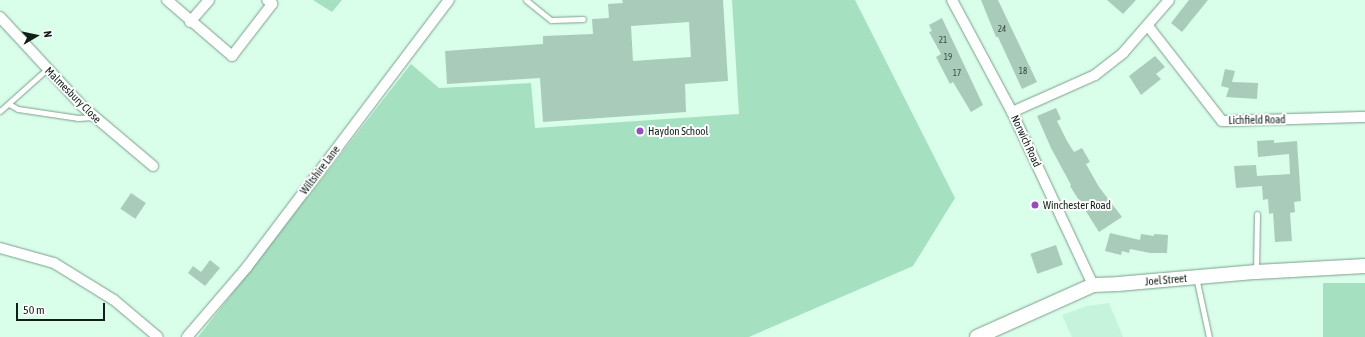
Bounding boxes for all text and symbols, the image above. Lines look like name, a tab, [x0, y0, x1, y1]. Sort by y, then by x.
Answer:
north arrow	[16, 16, 56, 56]
house number: 24	[998, 24, 1006, 34]
text: N	[41, 30, 54, 38]
house number: 21	[939, 35, 947, 45]
house number: 19	[944, 52, 952, 62]
street label: Malmesbury Close	[42, 64, 104, 126]
house number: 18	[1019, 66, 1027, 76]
house number: 17	[953, 68, 961, 78]
street label: Norwich Road	[1008, 113, 1044, 169]
street label: Lichfield Road	[1228, 113, 1286, 127]
place label: Haydon School	[648, 124, 708, 138]
marker: Haydon School	[635, 126, 645, 136]
street label: Wiltshire Lane	[297, 143, 343, 197]
place label: Winchester Road	[1043, 198, 1111, 212]
marker: Winchester Road	[1030, 200, 1040, 210]
street label: Joel Street	[1144, 272, 1188, 288]
scale bar	[18, 295, 107, 321]
text: 50 m	[23, 303, 45, 317]

